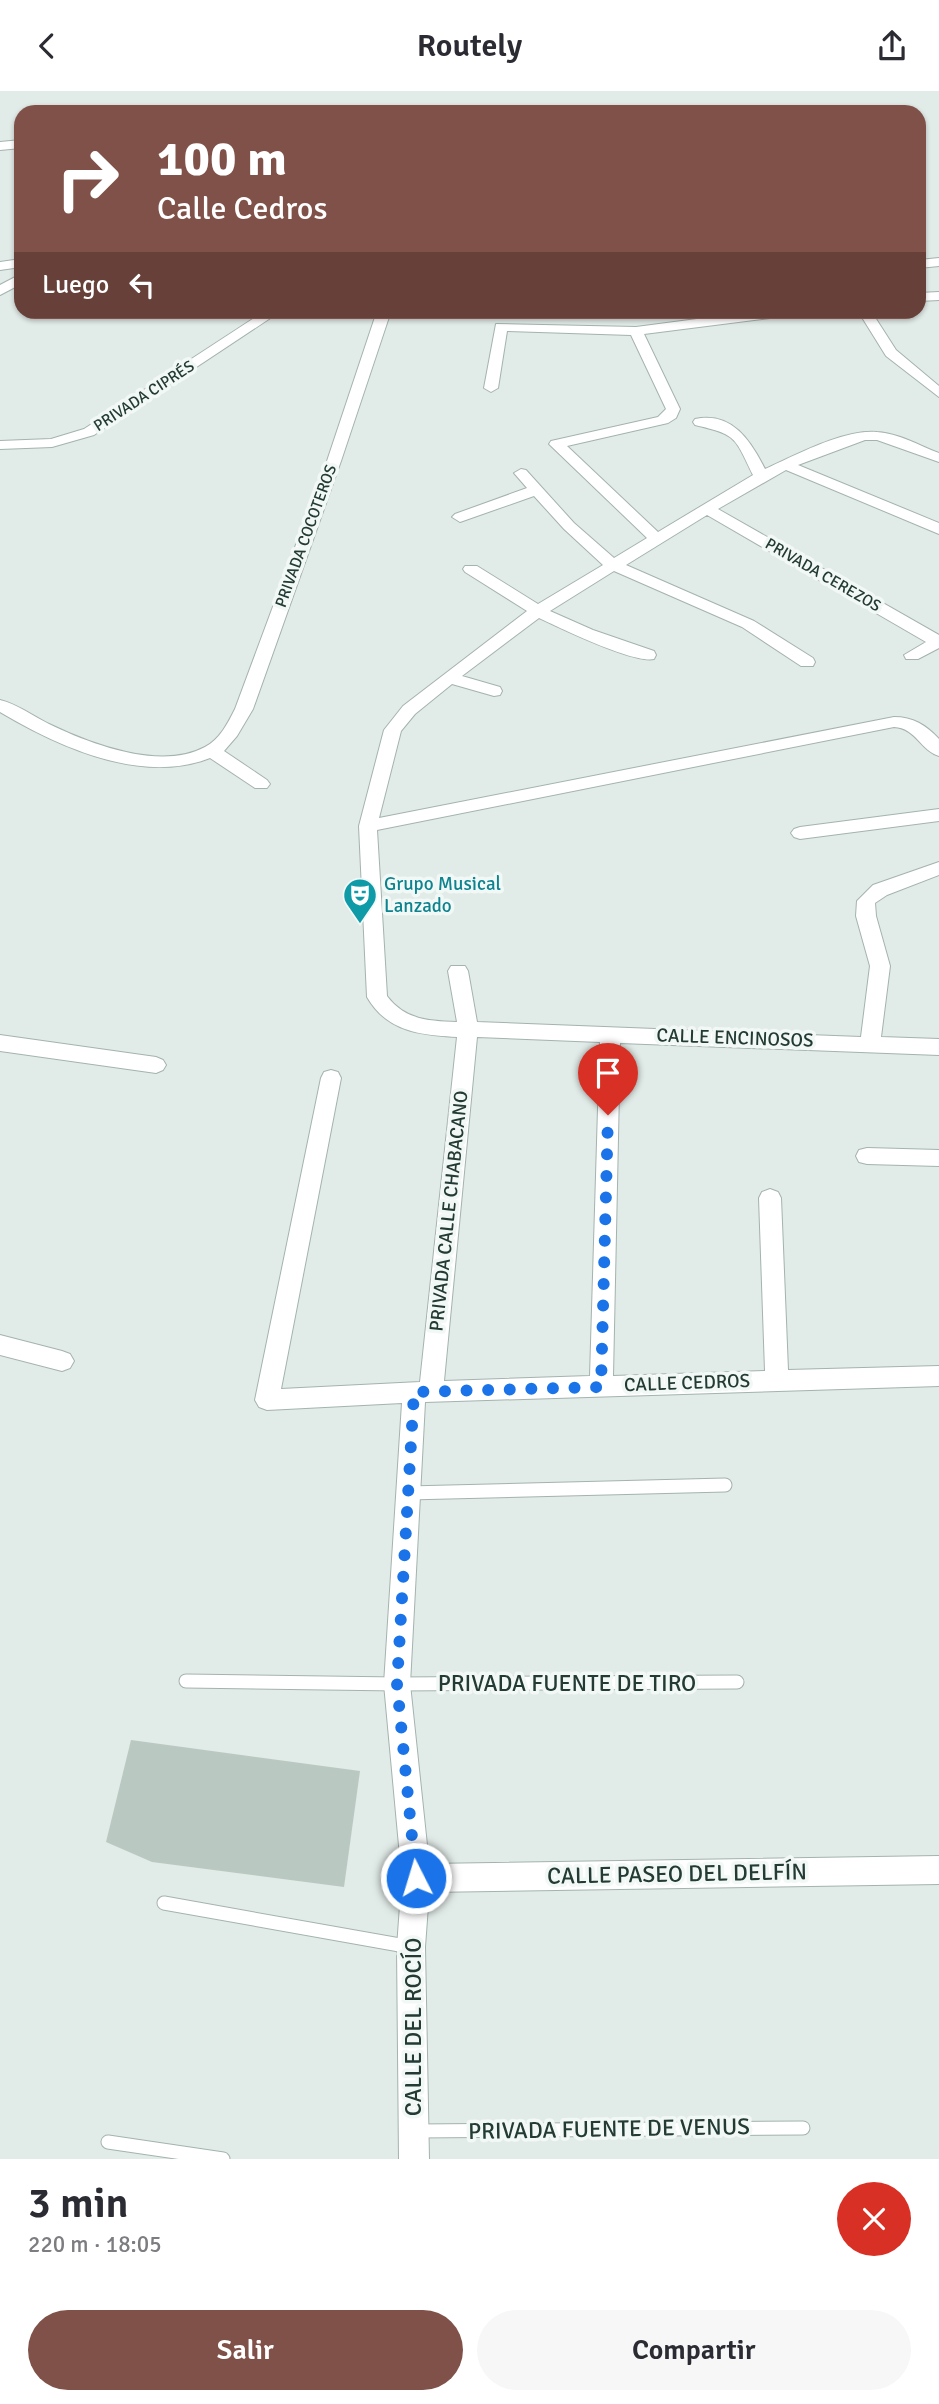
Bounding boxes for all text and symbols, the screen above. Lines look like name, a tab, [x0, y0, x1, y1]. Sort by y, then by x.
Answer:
text: Routely	[417, 26, 522, 65]
icon: back	[28, 27, 66, 65]
icon: share	[873, 27, 911, 65]
text: 100 m	[157, 129, 287, 189]
icon: right	[42, 133, 133, 224]
text: Calle Cedros	[157, 189, 327, 228]
icon: left	[123, 266, 161, 304]
text: Luego	[42, 269, 109, 301]
street label: PRIVADA CIPRÉS	[90, 356, 198, 436]
street label: PRIVADA COCOTEROS	[271, 462, 341, 610]
street label: PRIVADA CEREZOS	[762, 534, 885, 616]
place label: Grupo Musical Lanzado	[384, 872, 501, 918]
theatre icon: Grupo Musical Lanzado	[341, 876, 379, 925]
street label: CALLE ENCINOSOS	[656, 1023, 814, 1053]
pin	[578, 1043, 638, 1115]
icon: arrive	[589, 1054, 627, 1092]
street label: PRIVADA CALLE CHABACANO	[424, 1089, 474, 1333]
street label: CALLE CEDROS	[624, 1369, 750, 1397]
street label: PRIVADA FUENTE DE TIRO	[438, 1669, 696, 1698]
position arrow	[379, 1841, 453, 1915]
street label: CALLE PASEO DEL DELFÍN	[547, 1857, 807, 1891]
street label: CALLE DEL ROCÍO	[399, 1938, 428, 2116]
street label: PRIVADA FUENTE DE VENUS	[468, 2112, 750, 2146]
text: 3 min	[28, 2178, 129, 2229]
button: close	[837, 2182, 911, 2256]
text: 220 m · 18:05	[28, 2230, 162, 2259]
button: Salir	[28, 2310, 463, 2390]
button: Compartir	[477, 2310, 911, 2390]

